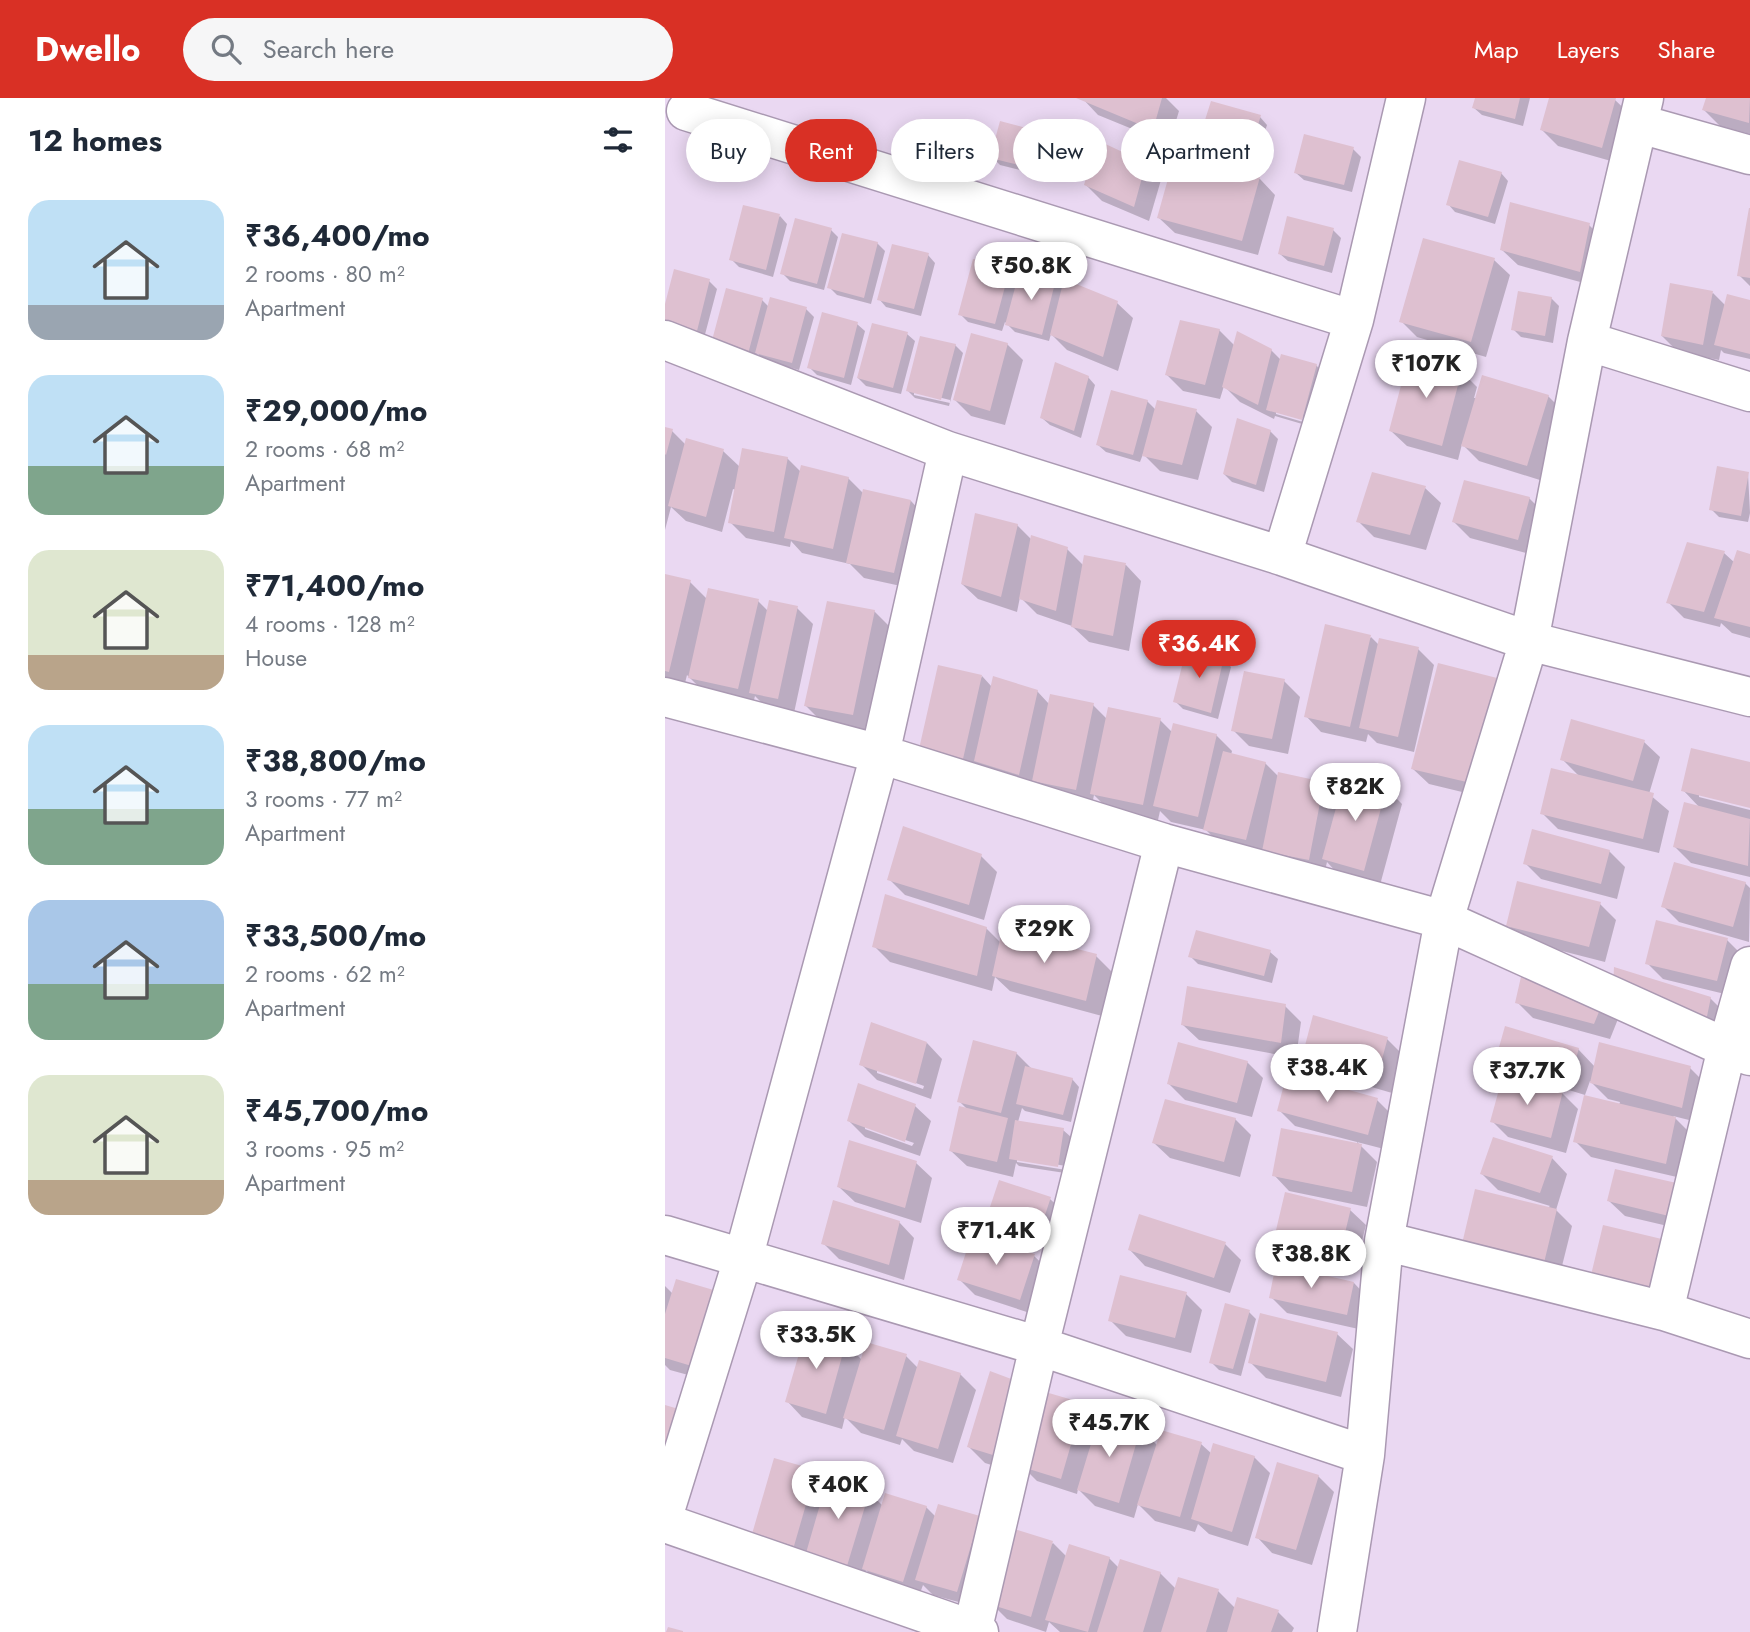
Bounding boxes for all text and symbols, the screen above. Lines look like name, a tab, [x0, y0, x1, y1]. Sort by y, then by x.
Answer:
search box	[183, 18, 673, 81]
text: Dwello	[35, 26, 141, 73]
icon: search	[207, 30, 245, 68]
text: Search here	[263, 30, 394, 68]
text: Map	[1474, 32, 1519, 67]
text: Layers	[1557, 32, 1619, 67]
text: Share	[1657, 32, 1715, 67]
text: 12 homes	[28, 119, 162, 162]
chip: Buy	[686, 119, 771, 182]
chip: Rent	[785, 119, 877, 182]
chip: Filters	[891, 119, 999, 182]
chip: New	[1013, 119, 1107, 182]
chip: Apartment	[1121, 119, 1274, 182]
icon: filters	[599, 121, 637, 159]
text: ₹36,400/mo	[245, 214, 430, 257]
icon: home	[84, 228, 168, 312]
pin: ₹50.8K	[974, 242, 1088, 302]
text: ₹50.8K	[990, 248, 1072, 282]
text: 2 rooms · 80 m²	[245, 257, 405, 291]
text: Apartment	[245, 291, 345, 325]
pin: ₹107K	[1377, 341, 1475, 400]
text: ₹107K	[1391, 346, 1461, 380]
text: ₹29,000/mo	[245, 389, 428, 432]
icon: home	[84, 403, 168, 487]
text: 2 rooms · 68 m²	[245, 432, 404, 466]
text: Apartment	[245, 466, 345, 500]
text: ₹71,400/mo	[245, 564, 424, 607]
icon: home	[84, 578, 168, 662]
text: 4 rooms · 128 m²	[245, 607, 415, 641]
pin: ₹36.4K	[1142, 620, 1256, 680]
text: ₹36.4K	[1158, 626, 1240, 660]
text: House	[245, 641, 307, 675]
text: ₹38,800/mo	[245, 739, 426, 782]
icon: home	[84, 753, 168, 837]
pin: ₹82K	[1314, 764, 1396, 823]
text: ₹82K	[1326, 769, 1384, 803]
text: 3 rooms · 77 m²	[245, 782, 402, 816]
text: Apartment	[245, 816, 345, 850]
pin: ₹29K	[1003, 906, 1085, 965]
text: ₹29K	[1014, 911, 1074, 945]
text: ₹33,500/mo	[245, 914, 426, 957]
icon: home	[84, 928, 168, 1012]
text: 2 rooms · 62 m²	[245, 957, 405, 991]
text: Apartment	[245, 991, 345, 1025]
pin: ₹38.4K	[1270, 1044, 1384, 1104]
pin: ₹37.7K	[1470, 1048, 1584, 1107]
text: ₹38.4K	[1286, 1050, 1368, 1084]
text: ₹37.7K	[1489, 1053, 1565, 1087]
text: ₹45,700/mo	[245, 1089, 428, 1132]
icon: home	[84, 1103, 168, 1187]
text: 3 rooms · 95 m²	[245, 1132, 404, 1166]
text: Apartment	[245, 1166, 345, 1200]
pin: ₹71.4K	[939, 1208, 1053, 1267]
text: ₹71.4K	[957, 1213, 1035, 1247]
pin: ₹38.8K	[1254, 1230, 1368, 1290]
text: ₹38.8K	[1271, 1236, 1351, 1270]
pin: ₹33.5K	[759, 1312, 873, 1371]
text: ₹33.5K	[776, 1317, 856, 1351]
pin: ₹45.7K	[1052, 1400, 1166, 1459]
text: ₹45.7K	[1068, 1405, 1150, 1439]
pin: ₹40K	[797, 1462, 879, 1521]
text: ₹40K	[808, 1467, 868, 1501]

